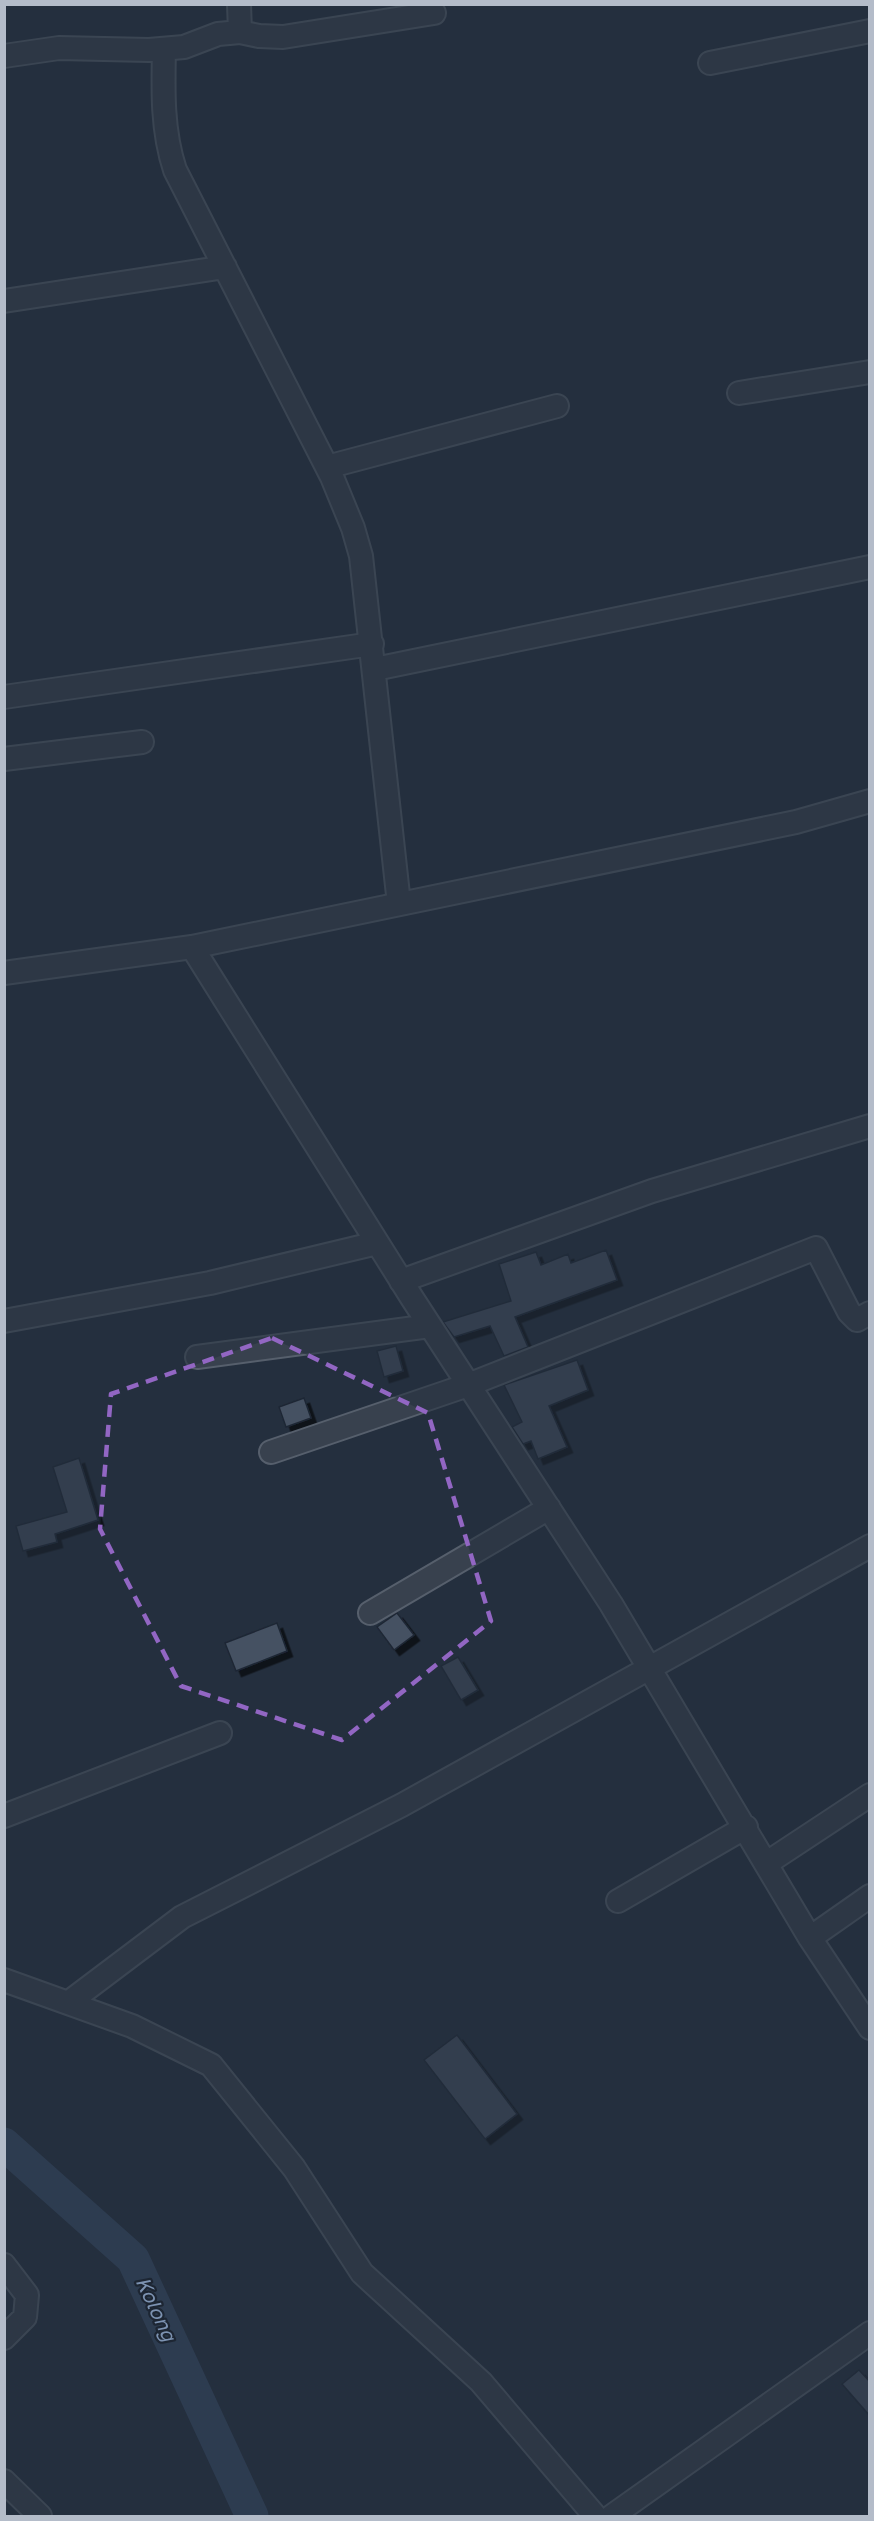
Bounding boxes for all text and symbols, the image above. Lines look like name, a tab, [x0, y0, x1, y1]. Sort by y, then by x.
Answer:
water label: Kolong	[131, 2273, 183, 2347]

